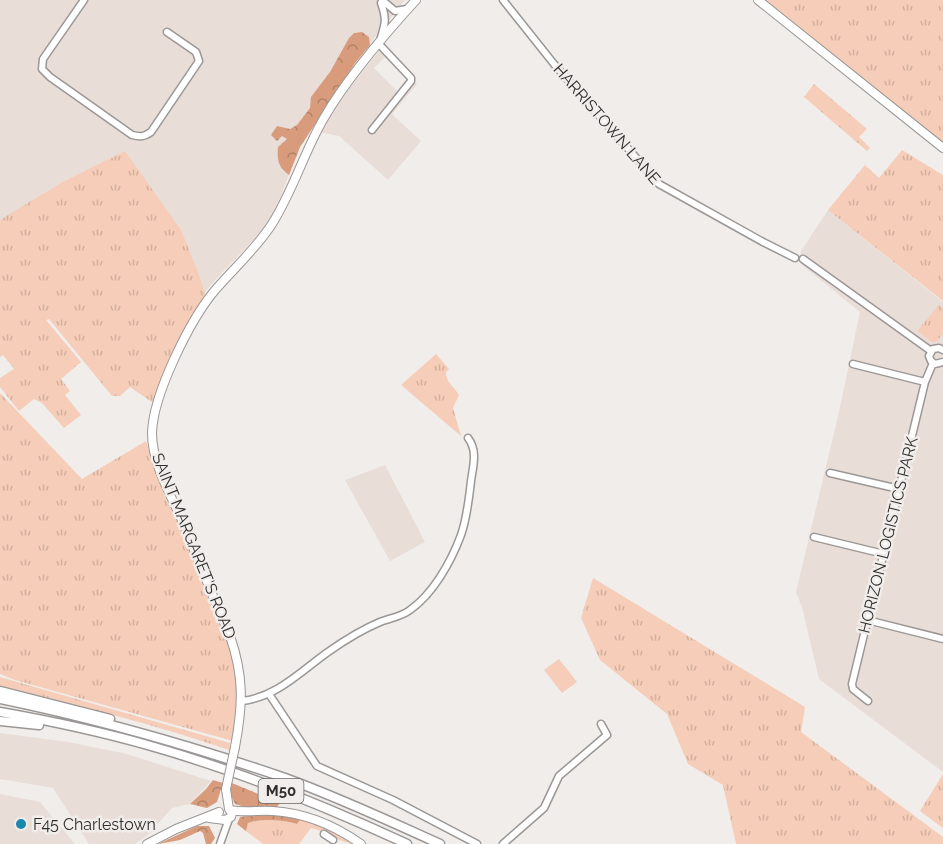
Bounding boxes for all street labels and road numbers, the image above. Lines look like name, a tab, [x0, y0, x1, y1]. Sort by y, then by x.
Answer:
street label: HARRISTOWN LANE	[549, 60, 665, 188]
street label: HORIZON LOGISTICS PARK	[854, 434, 922, 635]
street label: SAINT MARGARET'S ROAD	[148, 450, 240, 642]
road number: M50	[258, 779, 304, 803]

